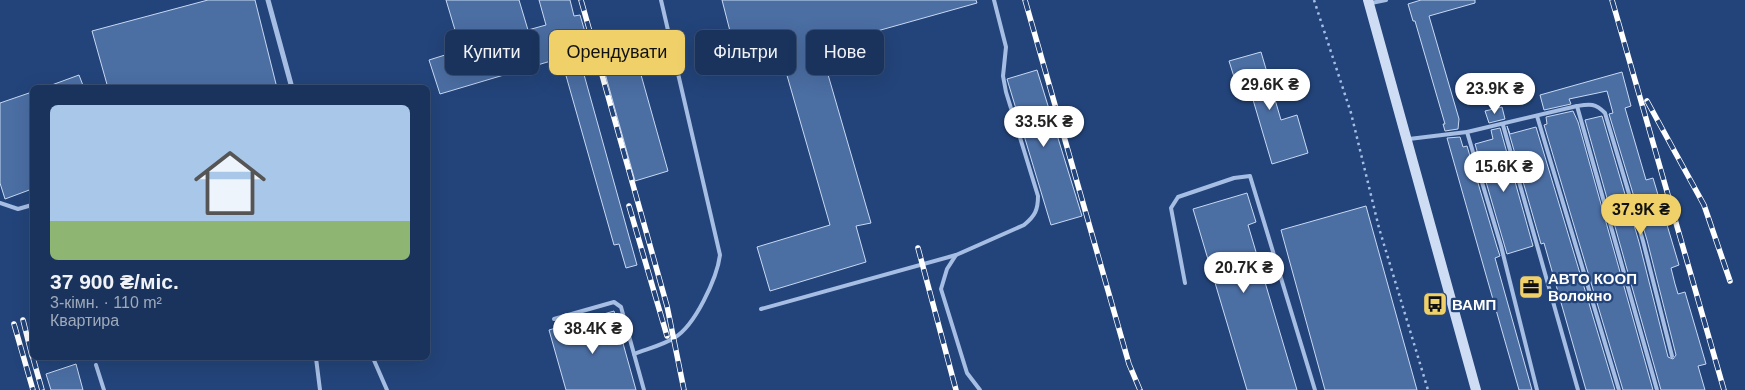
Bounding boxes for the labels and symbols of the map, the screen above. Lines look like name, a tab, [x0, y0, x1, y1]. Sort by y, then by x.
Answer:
pin: 29.6K ₴	[1224, 68, 1316, 111]
pin: 23.9K ₴	[1449, 72, 1541, 115]
pin: 33.5K ₴	[998, 106, 1090, 148]
pin: 15.6K ₴	[1458, 150, 1550, 193]
pin: 37.9K ₴	[1595, 194, 1687, 236]
pin: 20.7K ₴	[1198, 252, 1290, 294]
place label: АВТО КООП Волокно	[1548, 270, 1637, 304]
office icon: АВТО КООП Волокно	[1518, 274, 1544, 300]
bus stop icon: ВАМП	[1422, 291, 1448, 317]
place label: ВАМП	[1452, 296, 1496, 313]
pin: 38.4K ₴	[547, 312, 639, 355]

